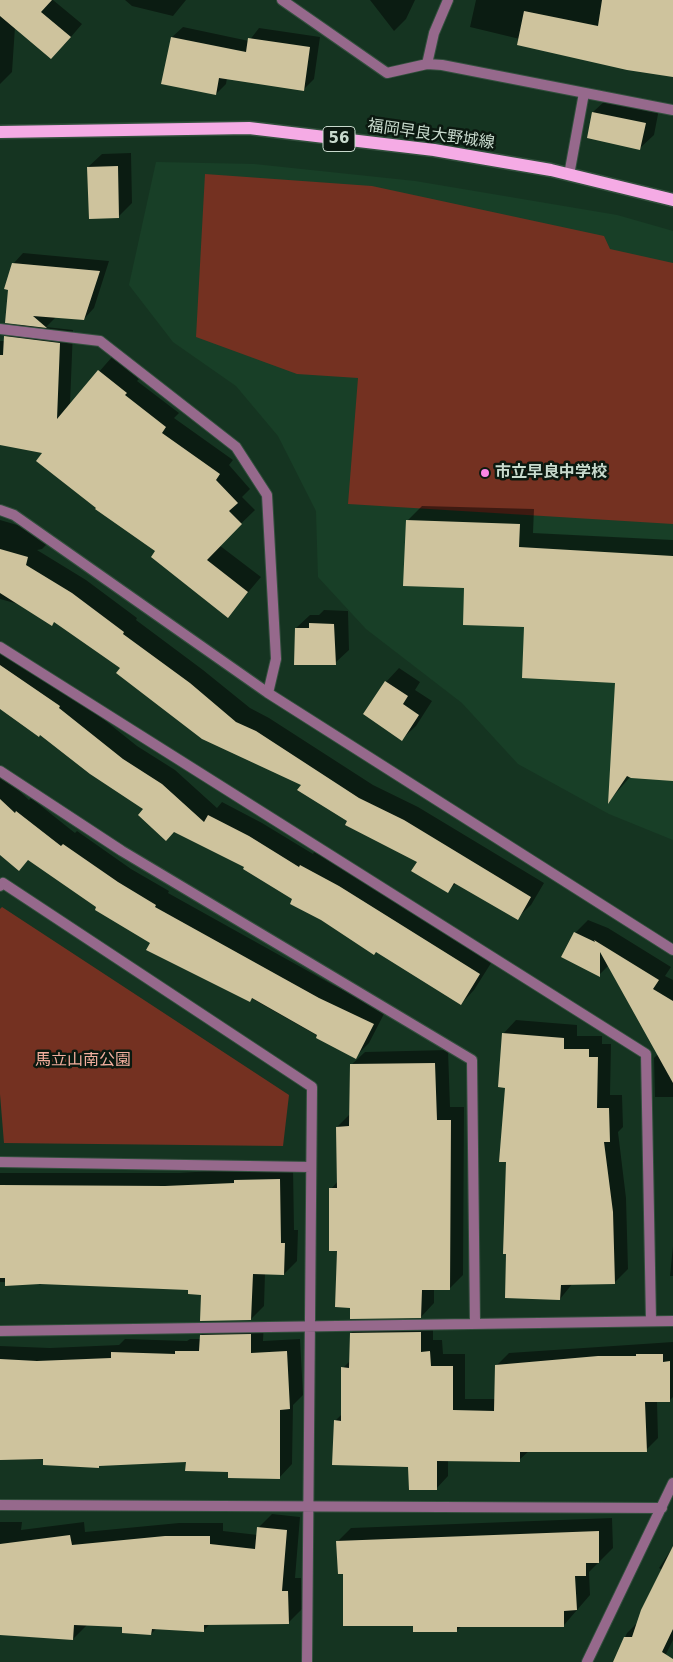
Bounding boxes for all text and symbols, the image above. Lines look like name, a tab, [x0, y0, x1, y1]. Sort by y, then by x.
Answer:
street label: 福岡早良大野城線	[366, 117, 496, 153]
road number: 56	[323, 126, 355, 152]
place label: 市立早良中学校	[495, 463, 607, 483]
marker: 市立早良中学校	[479, 467, 491, 479]
park label: 馬立山南公園	[35, 1051, 131, 1071]

